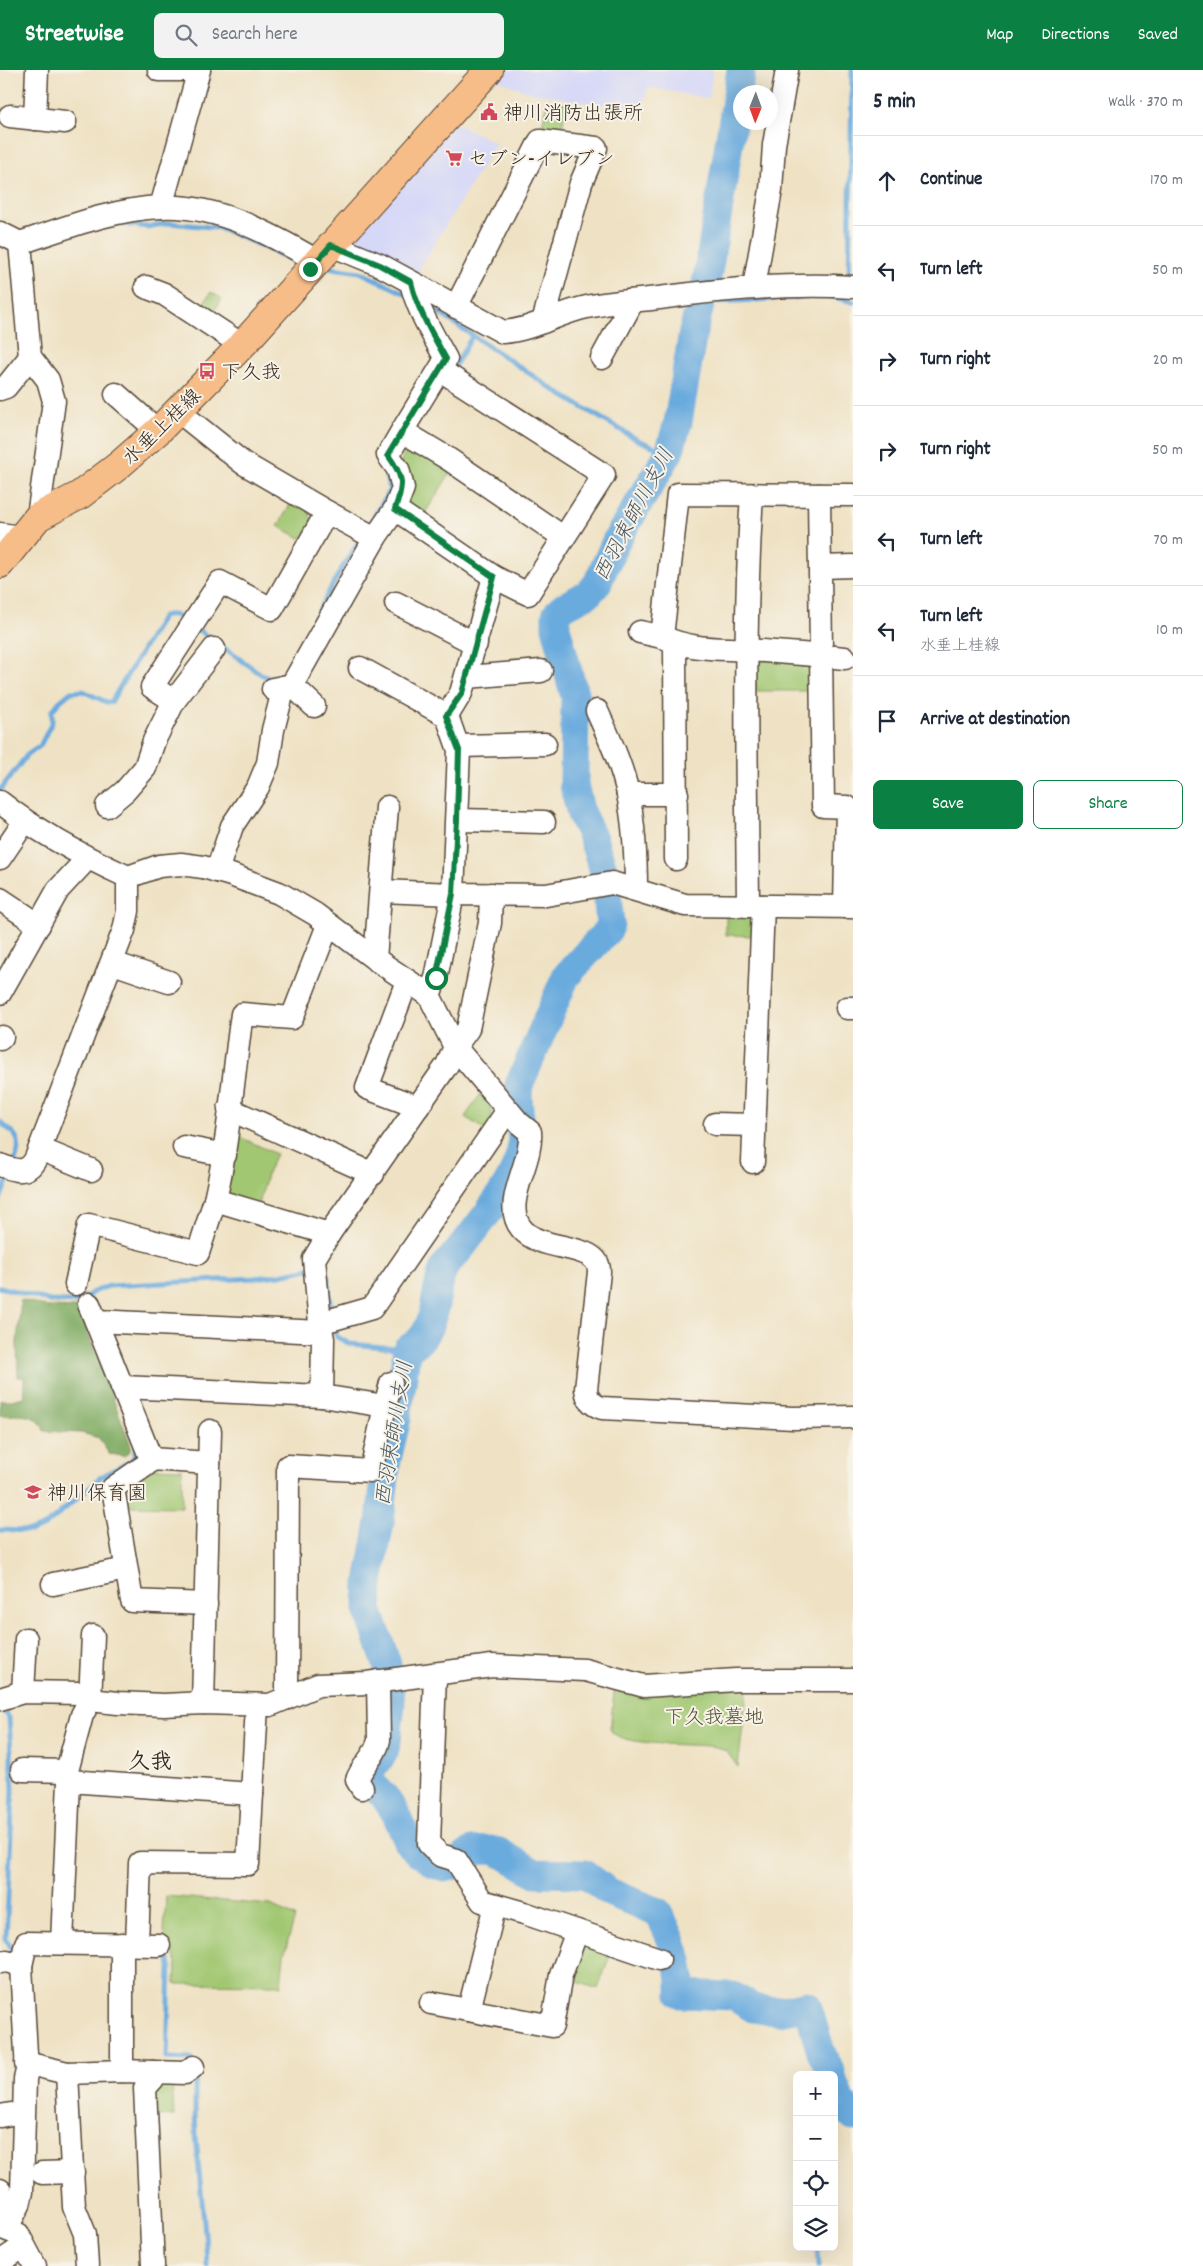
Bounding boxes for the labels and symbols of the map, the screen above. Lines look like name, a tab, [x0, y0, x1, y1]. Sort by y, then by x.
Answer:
north arrow	[733, 85, 778, 130]
place label: 神川消防出張所	[503, 101, 643, 129]
public building icon: 神川消防出張所	[479, 102, 499, 122]
place label: セブン-イレブン	[468, 147, 615, 175]
supermarket icon: セブン-イレブン	[444, 148, 464, 168]
route end	[299, 258, 322, 281]
place label: 下久我	[221, 360, 281, 388]
bus stop icon: 下久我	[197, 361, 217, 381]
street label: 水垂上桂線	[117, 383, 209, 473]
water label: 西羽束師川支川	[588, 443, 683, 587]
route start	[425, 967, 448, 990]
water label: 西羽束師川支川	[370, 1359, 422, 1508]
place label: 神川保育園	[47, 1481, 147, 1509]
school or university icon: 神川保育園	[23, 1482, 43, 1502]
park label: 下久我墓地	[664, 1705, 764, 1733]
district label: 久我	[128, 1748, 172, 1779]

